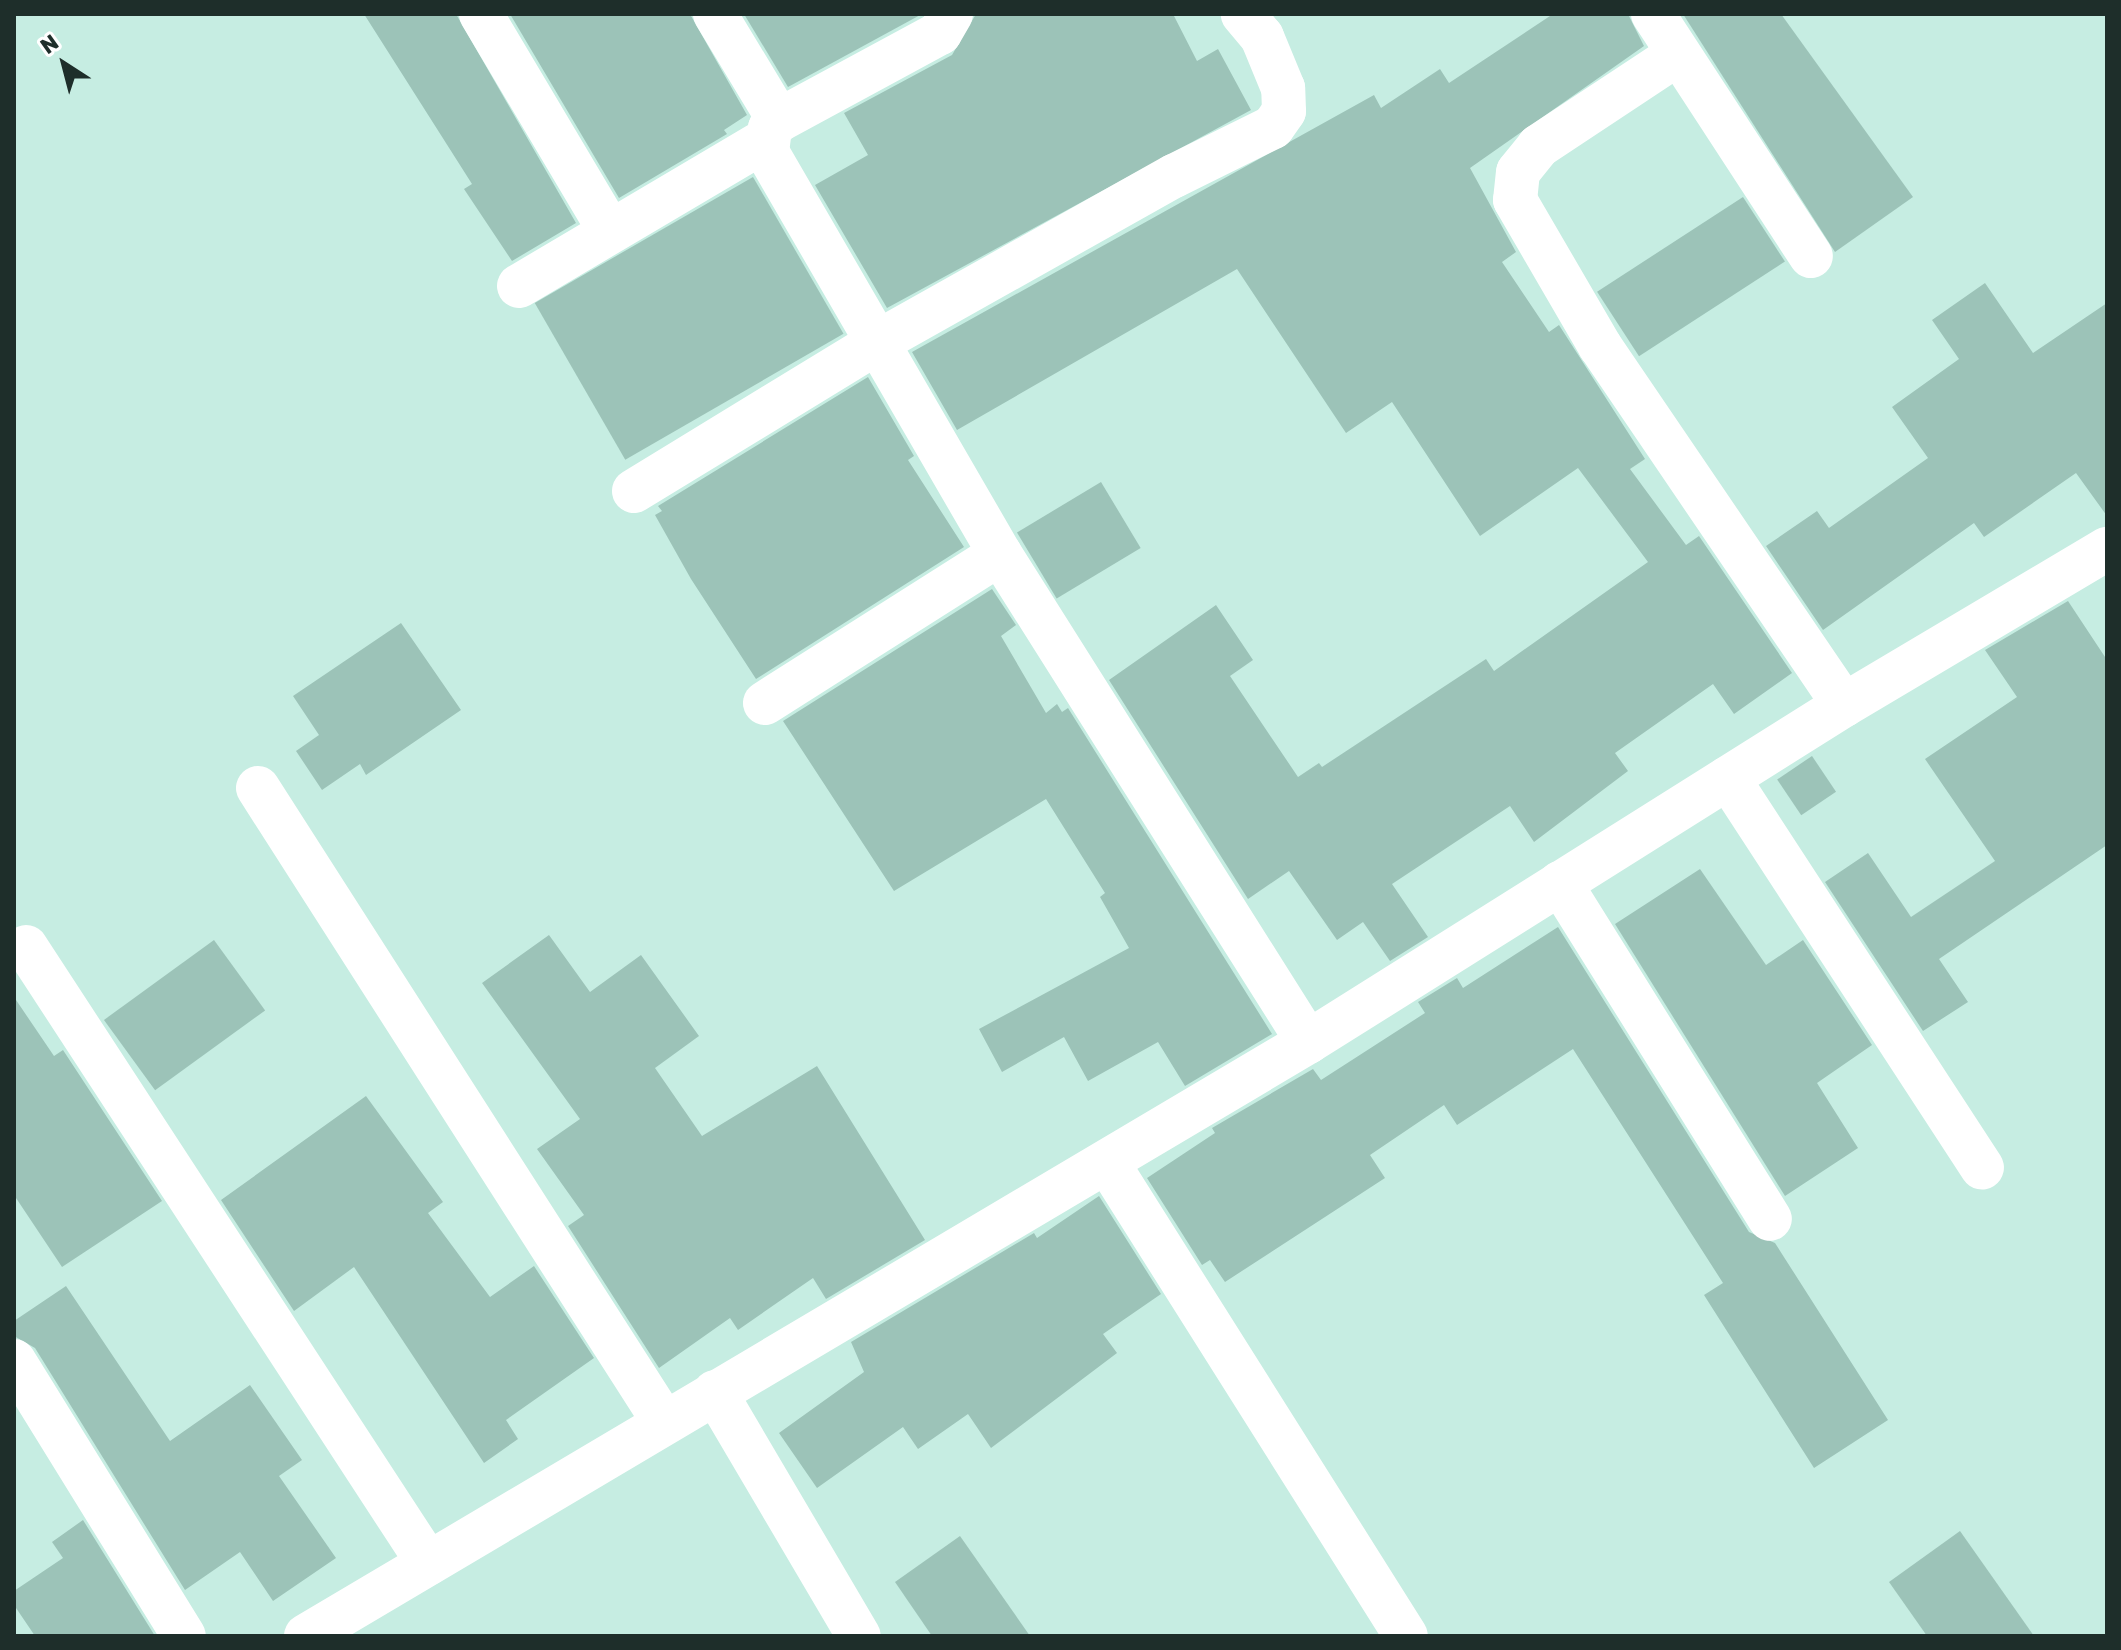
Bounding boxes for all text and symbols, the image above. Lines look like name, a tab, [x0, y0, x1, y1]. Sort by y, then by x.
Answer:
north arrow	[24, 24, 104, 104]
text: N	[35, 29, 64, 60]

